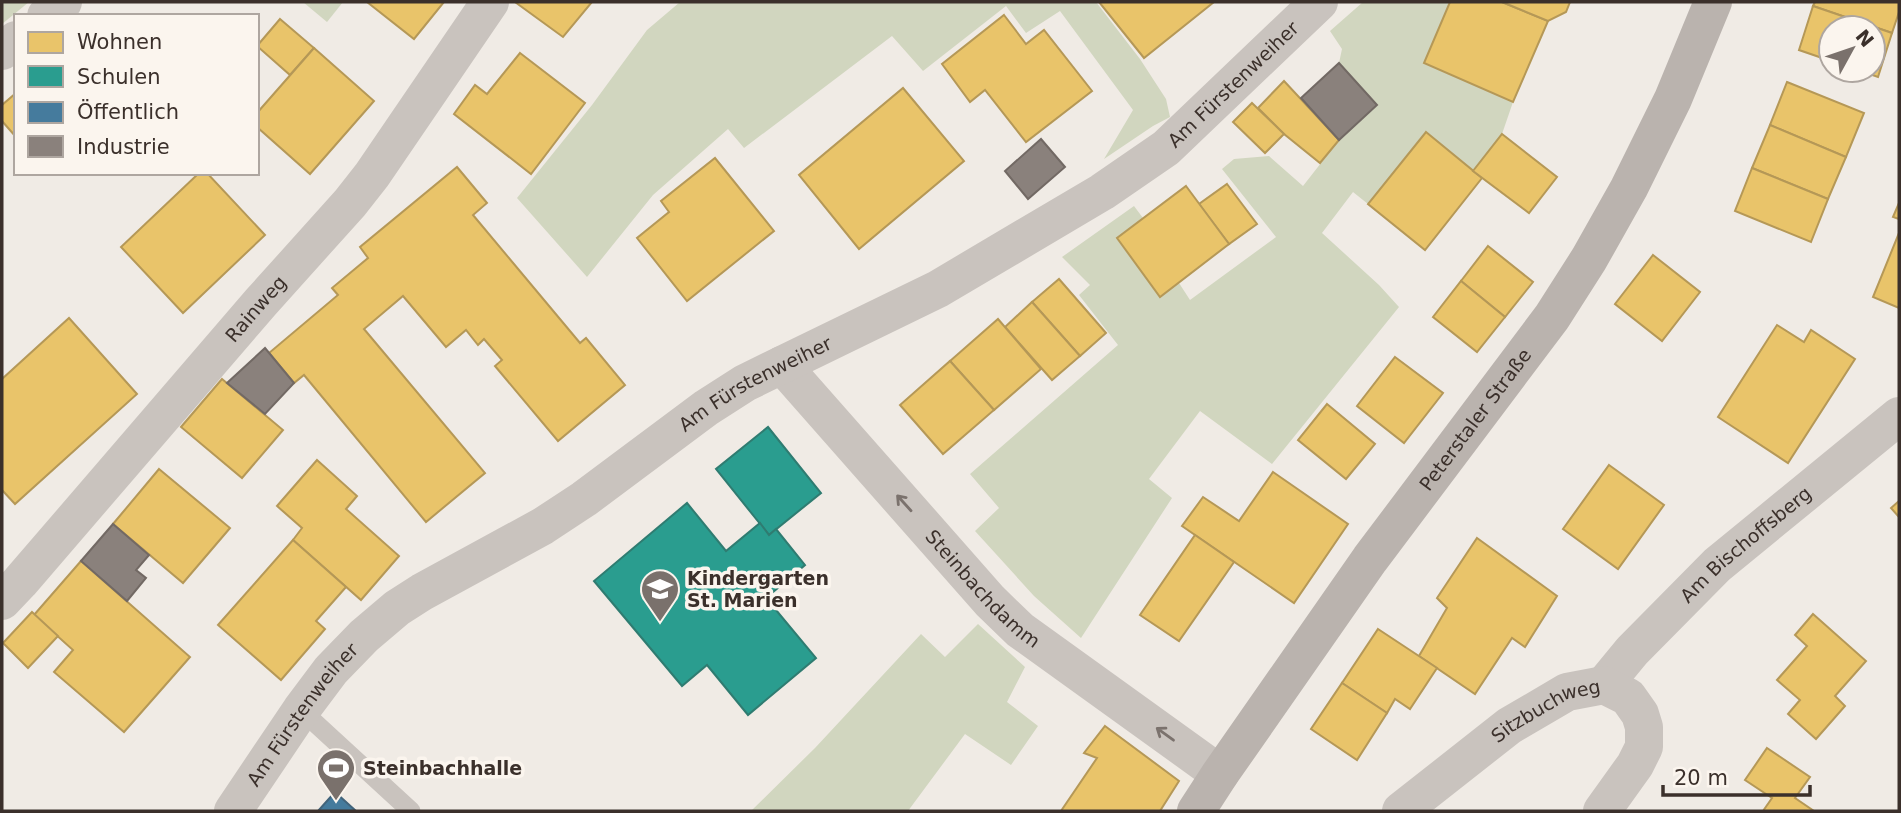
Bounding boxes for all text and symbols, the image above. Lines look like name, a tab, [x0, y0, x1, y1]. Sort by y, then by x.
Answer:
legend	[14, 14, 259, 175]
north arrow	[1817, 14, 1887, 84]
street label: Am Fürstenweiher	[1163, 16, 1303, 152]
text: N	[1851, 25, 1879, 51]
text: Wohnen	[77, 30, 162, 54]
text: Schulen	[77, 65, 161, 89]
text: Öffentlich	[77, 99, 179, 124]
text: Industrie	[77, 135, 170, 159]
street label: Rainweg	[221, 271, 291, 346]
street label: Am Fürstenweiher	[674, 332, 835, 436]
street label: Peterstaler Straße	[1415, 344, 1536, 495]
street label: Am Bischoffsberg	[1675, 482, 1815, 607]
one-way arrow	[896, 494, 912, 512]
street label: Steinbachdamm	[921, 525, 1045, 652]
place label: Kindergarten St. Marien	[687, 567, 829, 611]
school or university icon: Kindergarten St. Marien	[639, 568, 681, 623]
street label: Am Fürstenweiher	[242, 638, 362, 790]
street label: Sitzbuchweg	[1487, 675, 1602, 747]
one-way arrow	[1156, 727, 1175, 741]
sports icon: Steinbachhalle	[315, 747, 357, 802]
scale bar	[1663, 754, 1810, 798]
place label: Steinbachhalle	[363, 757, 522, 779]
text: 20 m	[1674, 766, 1728, 790]

